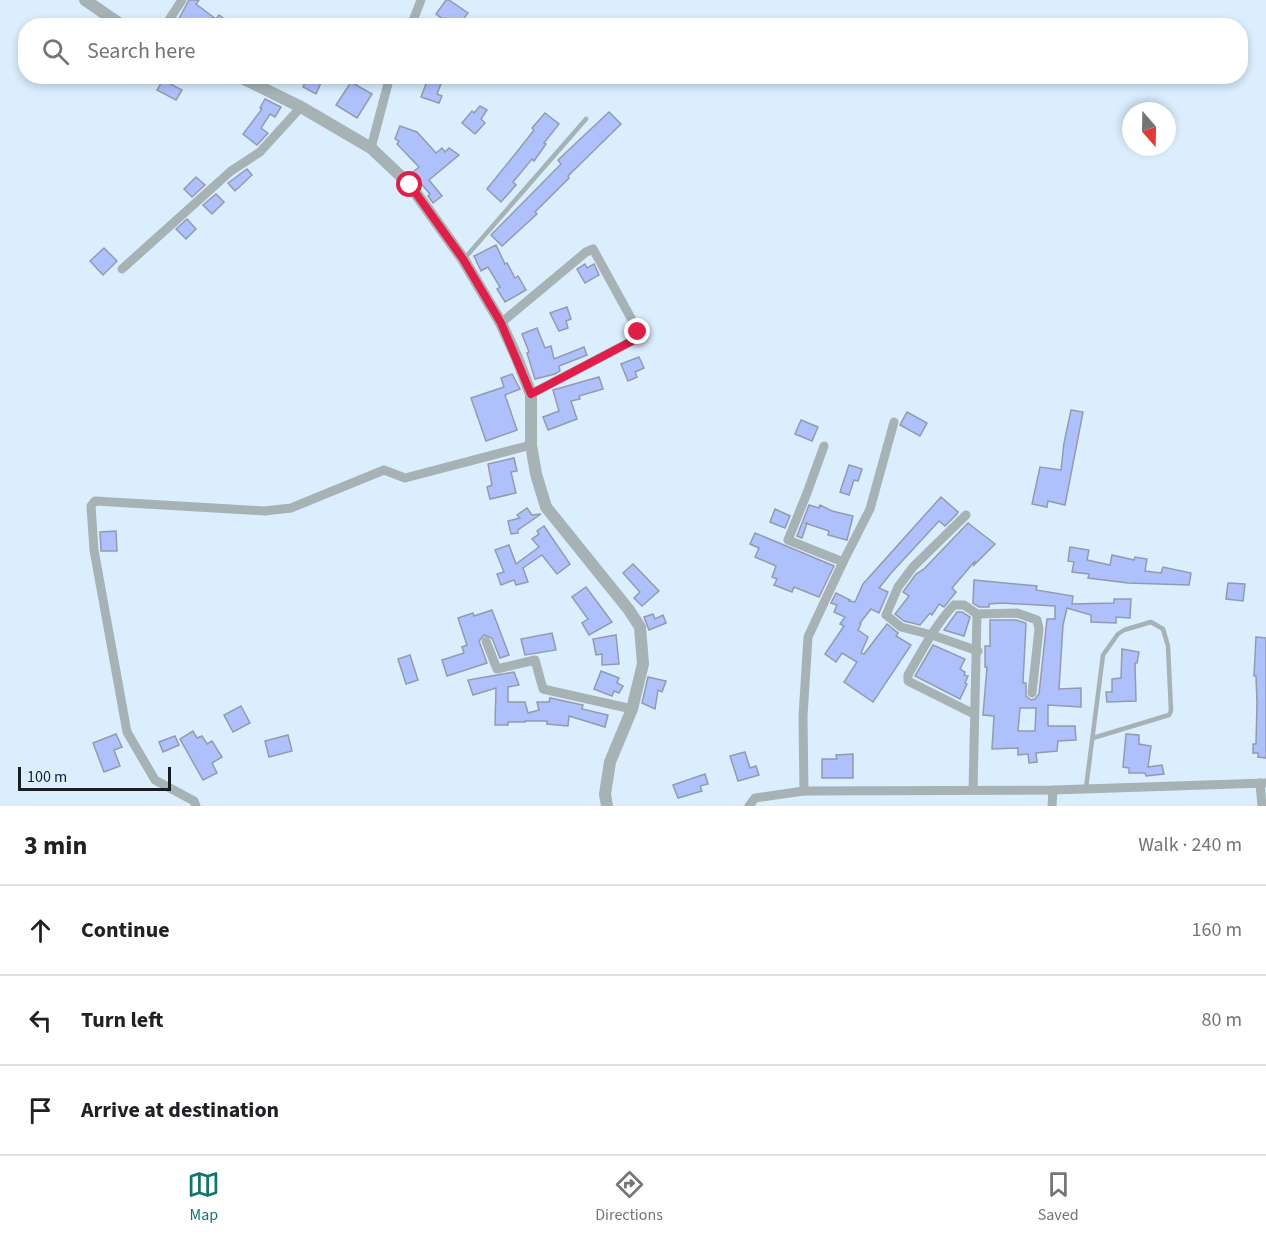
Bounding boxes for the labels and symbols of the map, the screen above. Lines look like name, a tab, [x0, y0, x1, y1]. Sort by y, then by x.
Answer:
north arrow	[1122, 102, 1176, 156]
route start	[396, 171, 422, 197]
route end	[624, 318, 650, 344]
scale bar	[18, 764, 171, 792]

